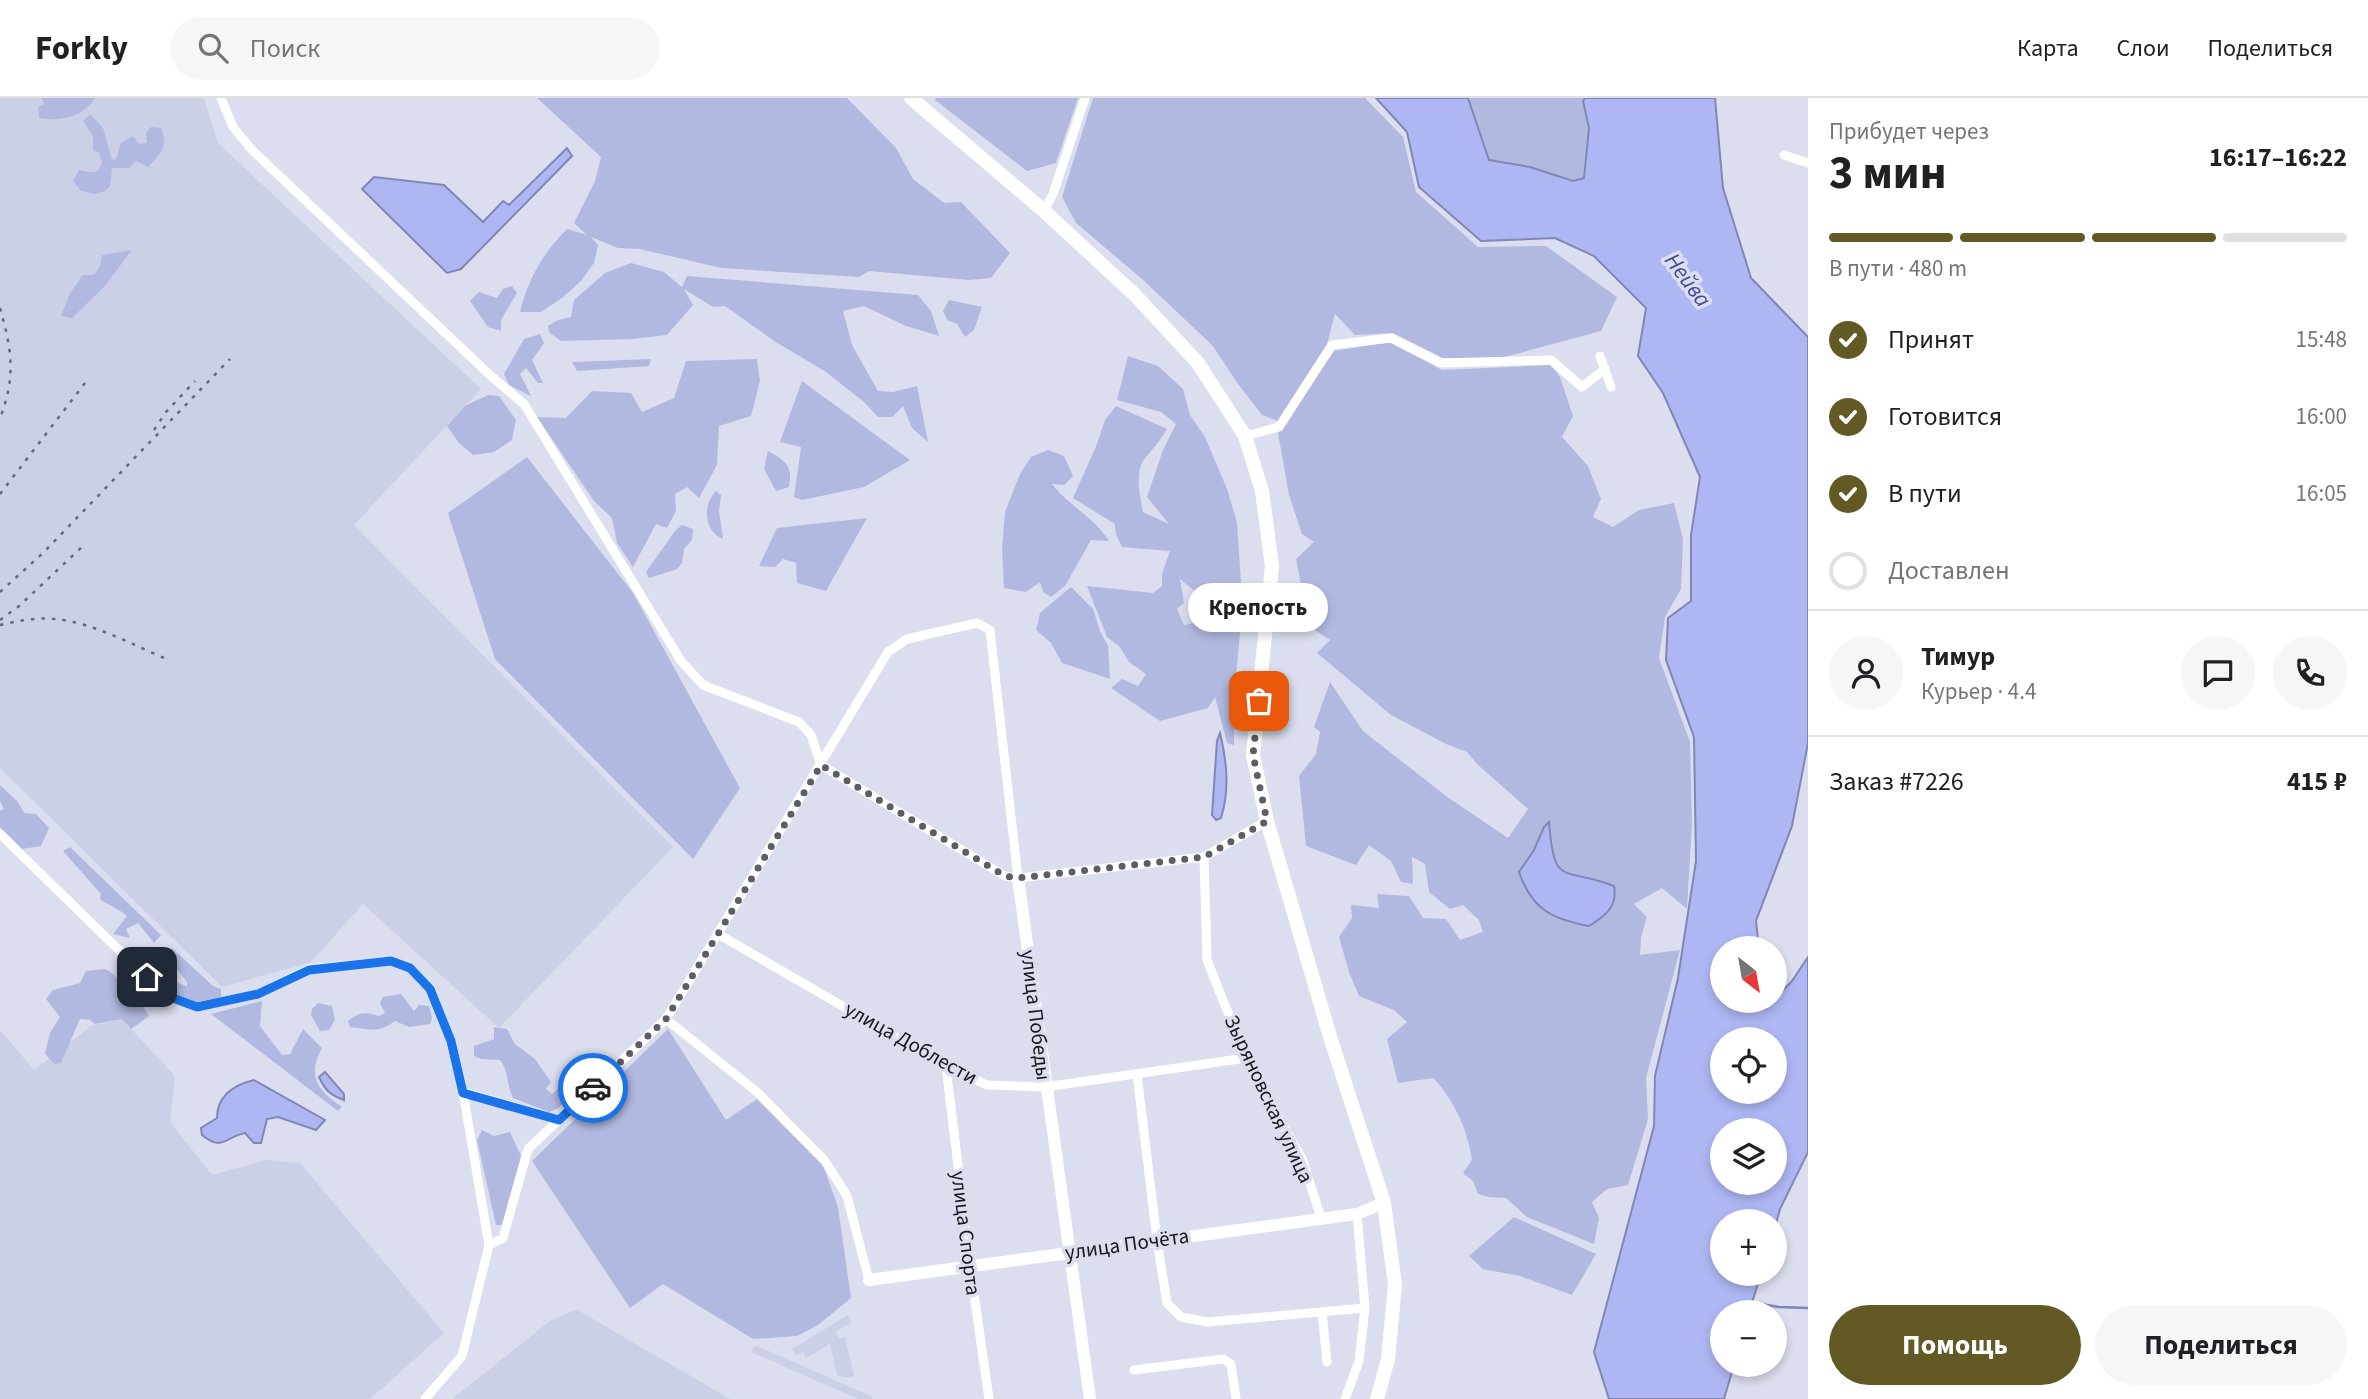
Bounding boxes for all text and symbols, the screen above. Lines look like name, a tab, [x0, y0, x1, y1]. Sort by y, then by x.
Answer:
search box	[170, 17, 660, 80]
text: Forkly	[35, 25, 128, 72]
icon: search	[194, 29, 232, 67]
text: Поиск	[250, 30, 320, 67]
text: Карта	[2017, 31, 2079, 66]
text: Слои	[2117, 31, 2170, 66]
text: Поделиться	[2208, 31, 2333, 66]
text: Прибудет через	[1829, 115, 1989, 148]
text: 16:17–16:22	[2209, 139, 2347, 176]
text: 3 мин	[1829, 141, 1946, 206]
water label: Нейва	[1657, 246, 1719, 314]
text: В пути · 480 m	[1829, 252, 1967, 285]
icon: check	[1829, 321, 1867, 359]
text: Принят	[1888, 321, 1974, 358]
text: 15:48	[2296, 323, 2347, 356]
icon: check	[1829, 398, 1867, 436]
text: Готовится	[1888, 398, 2002, 435]
text: 16:00	[2296, 400, 2347, 433]
icon: check	[1829, 475, 1867, 513]
text: В пути	[1888, 475, 1962, 512]
text: 16:05	[2296, 477, 2347, 510]
text: Доставлен	[1888, 552, 2010, 589]
callout: Крепость	[1189, 582, 1329, 631]
text: Крепость	[1209, 591, 1307, 624]
button: person	[1829, 636, 1903, 710]
button: chat	[2181, 636, 2255, 710]
button: phone	[2273, 636, 2347, 710]
text: Тимур	[1921, 638, 1995, 675]
pin	[1229, 671, 1289, 731]
text: Курьер · 4.4	[1921, 675, 2036, 708]
icon: bag	[1240, 682, 1278, 720]
text: Заказ #7226	[1829, 763, 1964, 800]
text: 415 ₽	[2287, 763, 2347, 800]
north arrow	[1710, 936, 1787, 1013]
map controls	[1710, 936, 1787, 1377]
pin	[117, 947, 177, 1007]
street label: улица Победы	[1013, 948, 1059, 1082]
icon: home	[128, 958, 166, 996]
street label: улица Доблести	[839, 994, 983, 1092]
street label: Зыряновская улица	[1217, 1010, 1321, 1188]
button: locate	[1710, 1027, 1787, 1104]
courier	[558, 1053, 628, 1123]
icon: car	[574, 1069, 612, 1107]
button: layers	[1710, 1118, 1787, 1195]
street label: улица Спорта	[943, 1169, 989, 1297]
button: +	[1710, 1209, 1787, 1286]
street label: улица Почёта	[1063, 1220, 1191, 1268]
button: −	[1710, 1300, 1787, 1377]
button: Помощь	[1829, 1305, 2081, 1385]
button: Поделиться	[2095, 1305, 2347, 1385]

